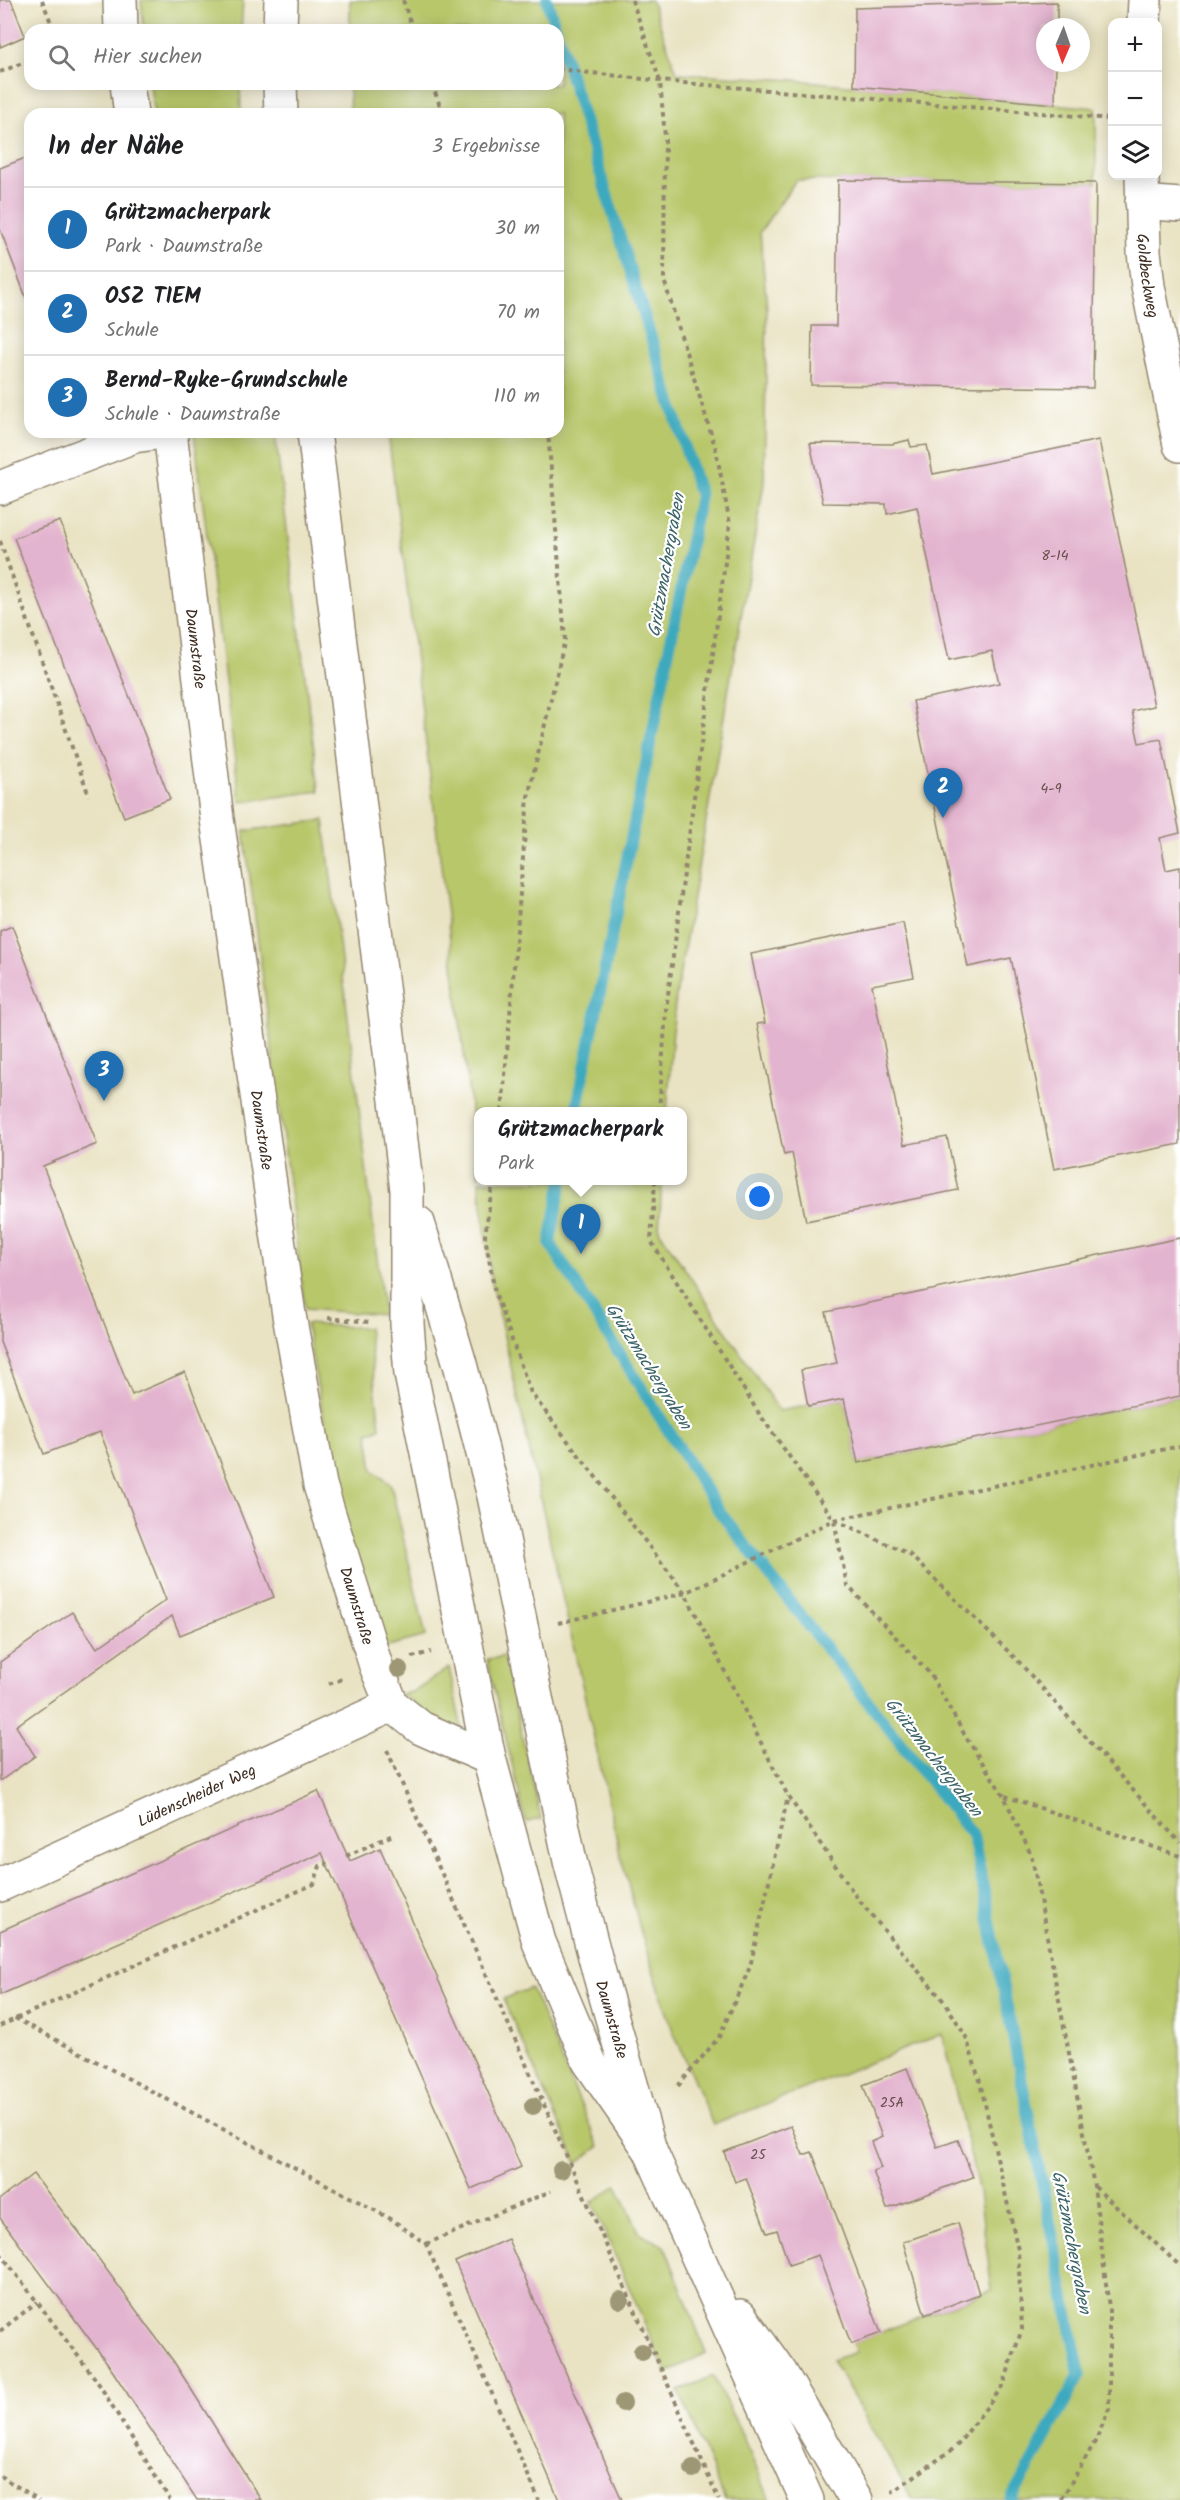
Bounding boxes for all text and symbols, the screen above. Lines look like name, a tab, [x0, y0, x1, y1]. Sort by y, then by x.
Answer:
north arrow	[1036, 18, 1090, 72]
map controls	[1108, 18, 1162, 180]
button: +	[1108, 18, 1162, 72]
search box	[24, 24, 564, 90]
text: Hier suchen	[93, 40, 202, 75]
icon: search	[45, 41, 78, 74]
button: −	[1108, 72, 1162, 126]
text: In der Nähe	[48, 126, 184, 168]
button: layers	[1108, 126, 1162, 180]
text: 3 Ergebnisse	[432, 131, 540, 163]
text: Grützmacherpark	[105, 196, 270, 231]
text: 1	[64, 213, 71, 245]
text: 30 m	[495, 213, 540, 245]
text: Park · Daumstraße	[105, 231, 263, 263]
street label: Goldbeckweg	[1130, 233, 1165, 320]
text: OSZ TIEM	[105, 280, 201, 315]
text: 2	[62, 297, 73, 329]
text: 70 m	[497, 297, 540, 329]
text: Schule	[105, 315, 159, 347]
text: Bernd-Ryke-Grundschule	[105, 364, 348, 399]
text: 3	[62, 381, 73, 413]
text: 110 m	[494, 381, 540, 413]
text: Schule · Daumstraße	[105, 399, 280, 431]
water label: Grützmachergraben	[641, 490, 695, 639]
house number: 8-14	[1042, 545, 1069, 567]
street label: Daumstraße	[178, 607, 212, 690]
pin: 2	[924, 768, 962, 818]
house number: 4-9	[1041, 778, 1062, 800]
pin: 3	[84, 1052, 124, 1101]
street label: Daumstraße	[242, 1088, 279, 1172]
popup	[474, 1107, 687, 1185]
text: Grützmacherpark	[498, 1113, 663, 1148]
text: Park	[498, 1148, 534, 1180]
your location	[745, 1182, 774, 1211]
pin: 1	[562, 1204, 600, 1254]
water label: Grützmachergraben	[597, 1298, 699, 1437]
street label: Daumstraße	[332, 1564, 380, 1648]
water label: Grützmachergraben	[877, 1692, 990, 1825]
street label: Lüdenscheider Weg	[134, 1758, 260, 1834]
street label: Daumstraße	[588, 1977, 634, 2062]
house number: 25A	[880, 2092, 904, 2114]
house number: 25	[750, 2144, 767, 2166]
water label: Grützmachergraben	[1042, 2168, 1099, 2318]

